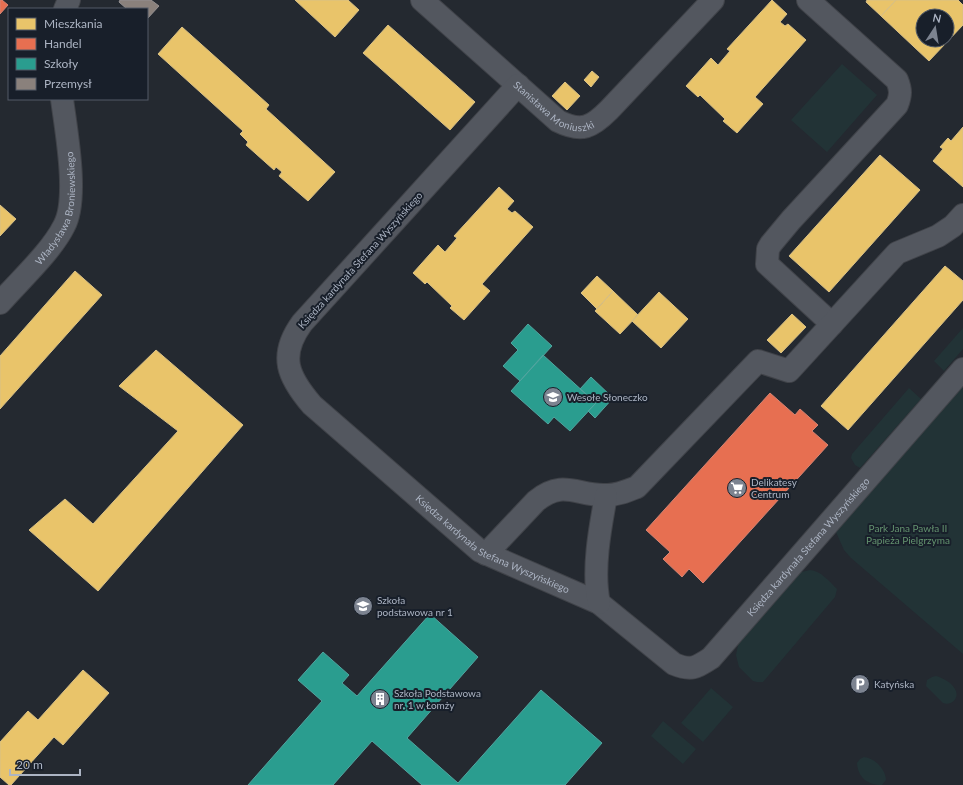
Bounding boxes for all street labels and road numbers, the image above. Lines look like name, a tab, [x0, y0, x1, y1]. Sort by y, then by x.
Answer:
street label: Stanisława Moniuszki	[511, 79, 596, 133]
street label: Władysława Broniewskiego	[32, 151, 77, 267]
street label: Księdza kardynała Stefana Wyszyńskiego	[295, 189, 425, 331]
street label: Księdza kardynała Stefana Wyszyńskiego	[744, 475, 872, 619]
street label: Księdza kardynała Stefana Wyszyńskiego	[413, 492, 572, 596]

